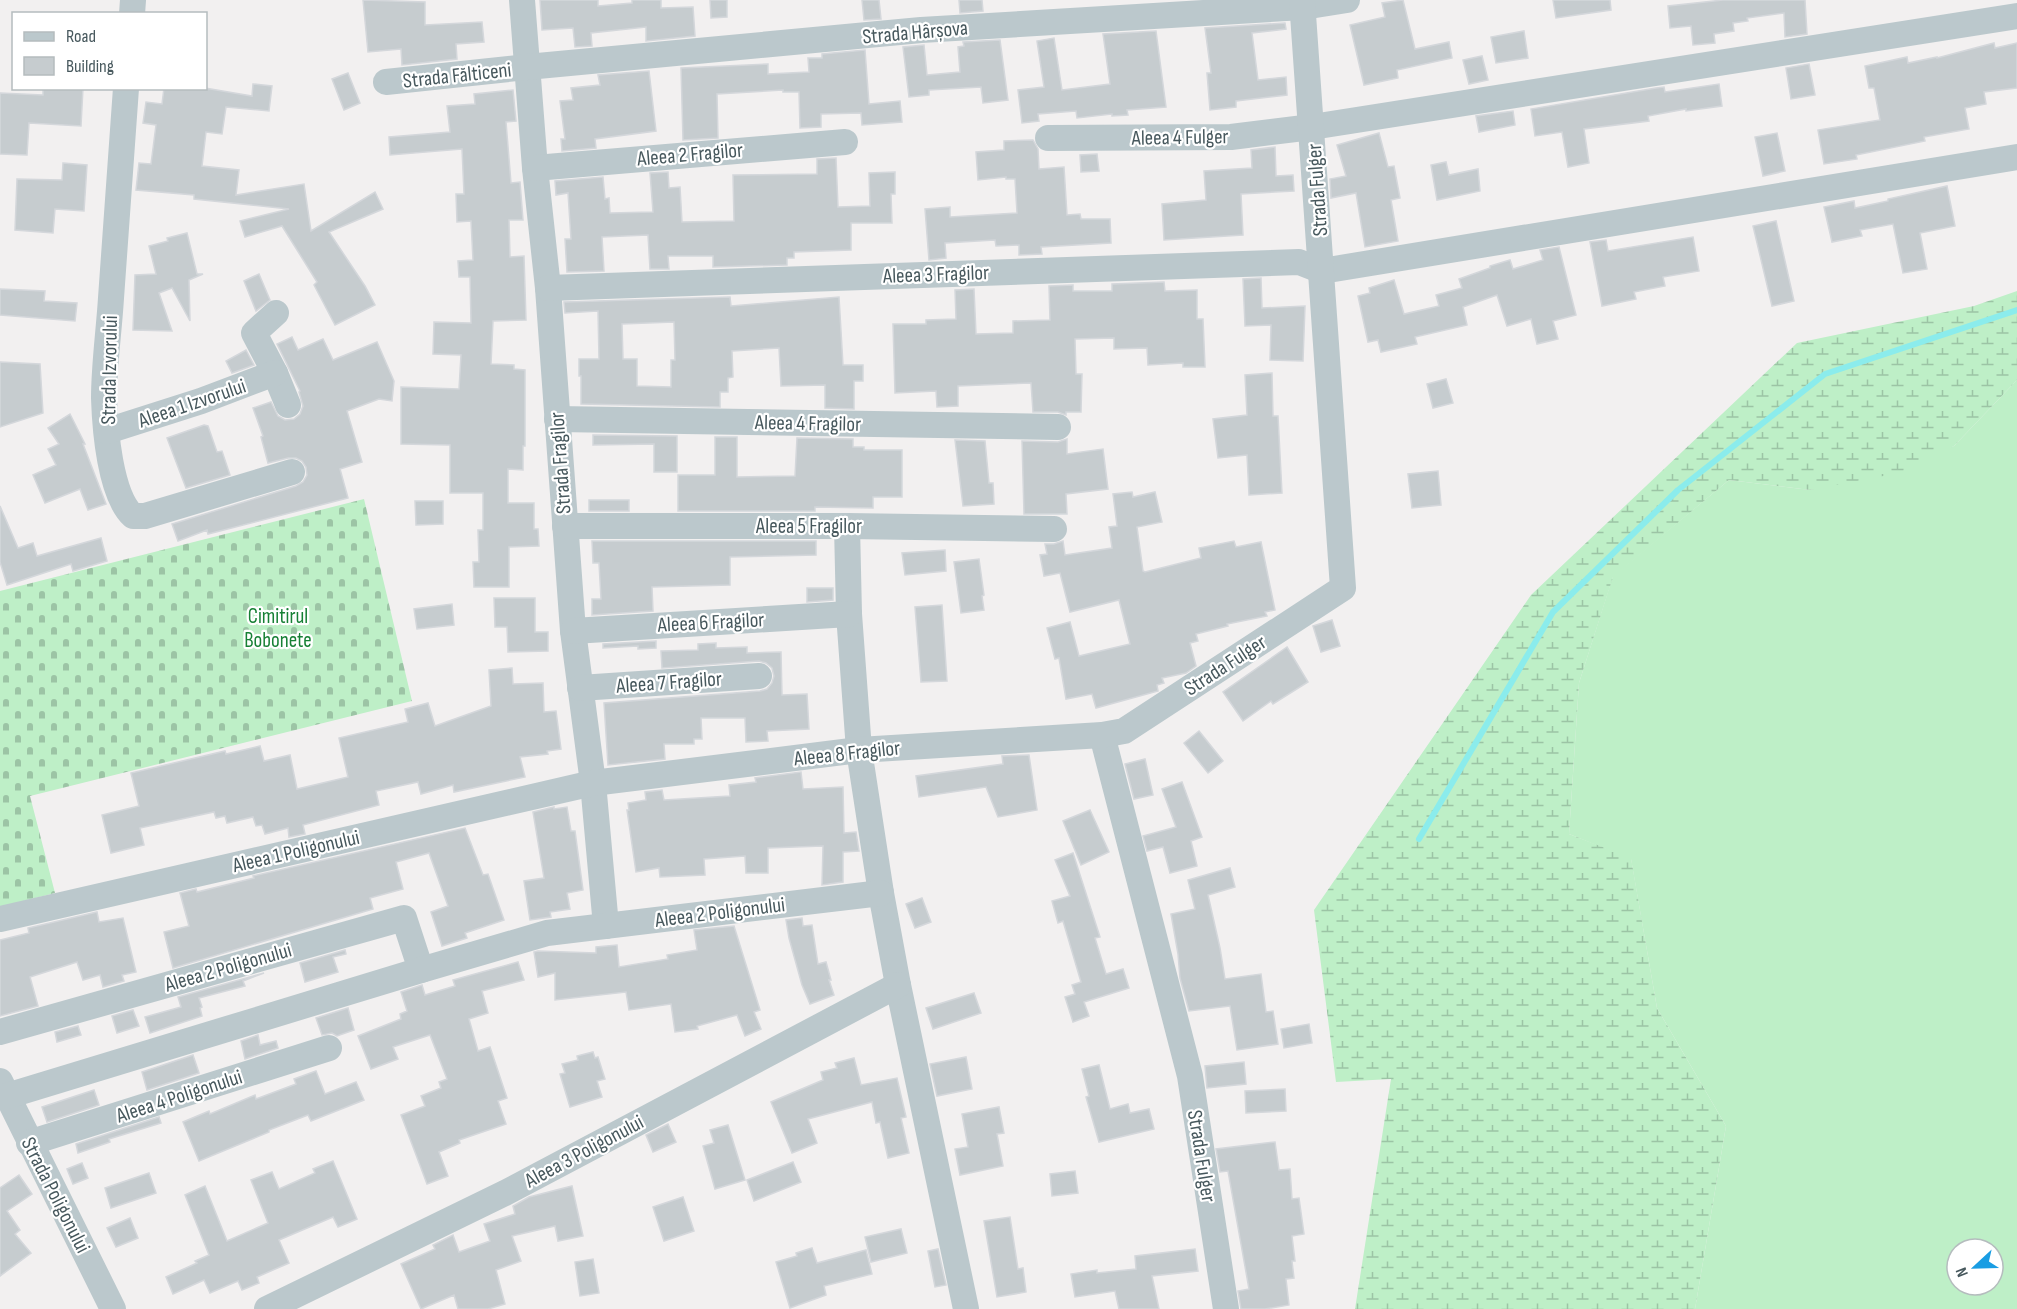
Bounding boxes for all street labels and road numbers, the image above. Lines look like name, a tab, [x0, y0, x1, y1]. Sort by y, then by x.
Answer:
street label: Strada Hârșova	[861, 15, 969, 50]
street label: Strada Fălticeni	[402, 57, 513, 94]
street label: Aleea 4 Fulger	[1130, 124, 1229, 151]
street label: Aleea 2 Fragilor	[635, 137, 744, 172]
street label: Strada Fulger	[1302, 143, 1333, 237]
street label: Aleea 3 Fragilor	[881, 260, 990, 289]
street label: Strada Izvorului	[96, 315, 123, 425]
street label: Aleea 1 Izvorului	[134, 373, 249, 434]
street label: Aleea 4 Fragilor	[754, 410, 861, 437]
street label: Strada Fragilor	[544, 411, 577, 515]
street label: Aleea 5 Fragilor	[755, 514, 862, 539]
street label: Aleea 6 Fragilor	[656, 607, 765, 638]
street label: Strada Fulger	[1180, 630, 1271, 701]
street label: Aleea 7 Fragilor	[614, 666, 723, 699]
street label: Aleea 8 Fragilor	[792, 735, 901, 772]
street label: Aleea 1 Poligonului	[229, 825, 362, 878]
street label: Aleea 2 Poligonului	[653, 892, 786, 933]
street label: Aleea 2 Poligonului	[161, 937, 294, 998]
street label: Aleea 4 Poligonului	[112, 1064, 245, 1129]
street label: Strada Fulger	[1182, 1108, 1221, 1204]
street label: Aleea 3 Poligonului	[520, 1110, 648, 1194]
street label: Strada Poligonului	[16, 1133, 95, 1257]

